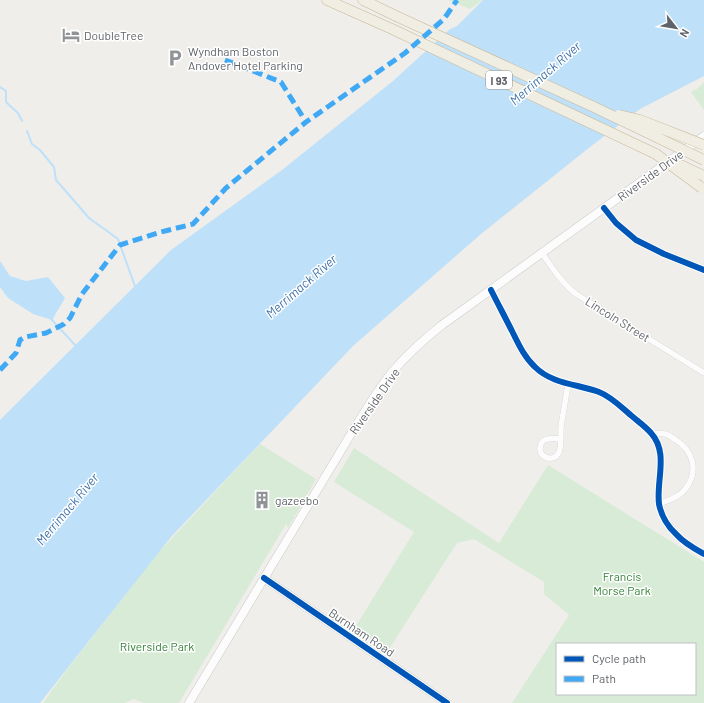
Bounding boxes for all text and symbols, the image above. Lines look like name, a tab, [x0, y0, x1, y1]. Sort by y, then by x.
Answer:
north arrow	[656, 8, 696, 48]
hotel icon: DoubleTree	[61, 25, 81, 45]
text: N	[678, 27, 692, 40]
place label: DoubleTree	[84, 28, 143, 42]
water label: Merrimack River	[506, 38, 584, 108]
place label: Wyndham Boston Andover Hotel Parking	[188, 44, 303, 72]
parking icon: Wyndham Boston Andover Hotel Parking	[165, 48, 185, 68]
road number: I 93	[486, 71, 512, 89]
street label: Riverside Drive	[615, 147, 685, 203]
water label: Merrimack River	[262, 251, 340, 321]
street label: Lincoln Street	[583, 294, 653, 344]
street label: Riverside Drive	[346, 365, 402, 437]
water label: Merrimack River	[32, 470, 102, 548]
building icon: gazeebo	[252, 490, 272, 510]
place label: gazeebo	[275, 493, 319, 507]
park label: Francis Morse Park	[593, 569, 651, 597]
street label: Burnham Road	[327, 605, 397, 659]
park label: Riverside Park	[120, 639, 194, 653]
legend	[556, 643, 696, 695]
text: Cycle path	[592, 651, 646, 665]
text: Path	[592, 671, 616, 685]

